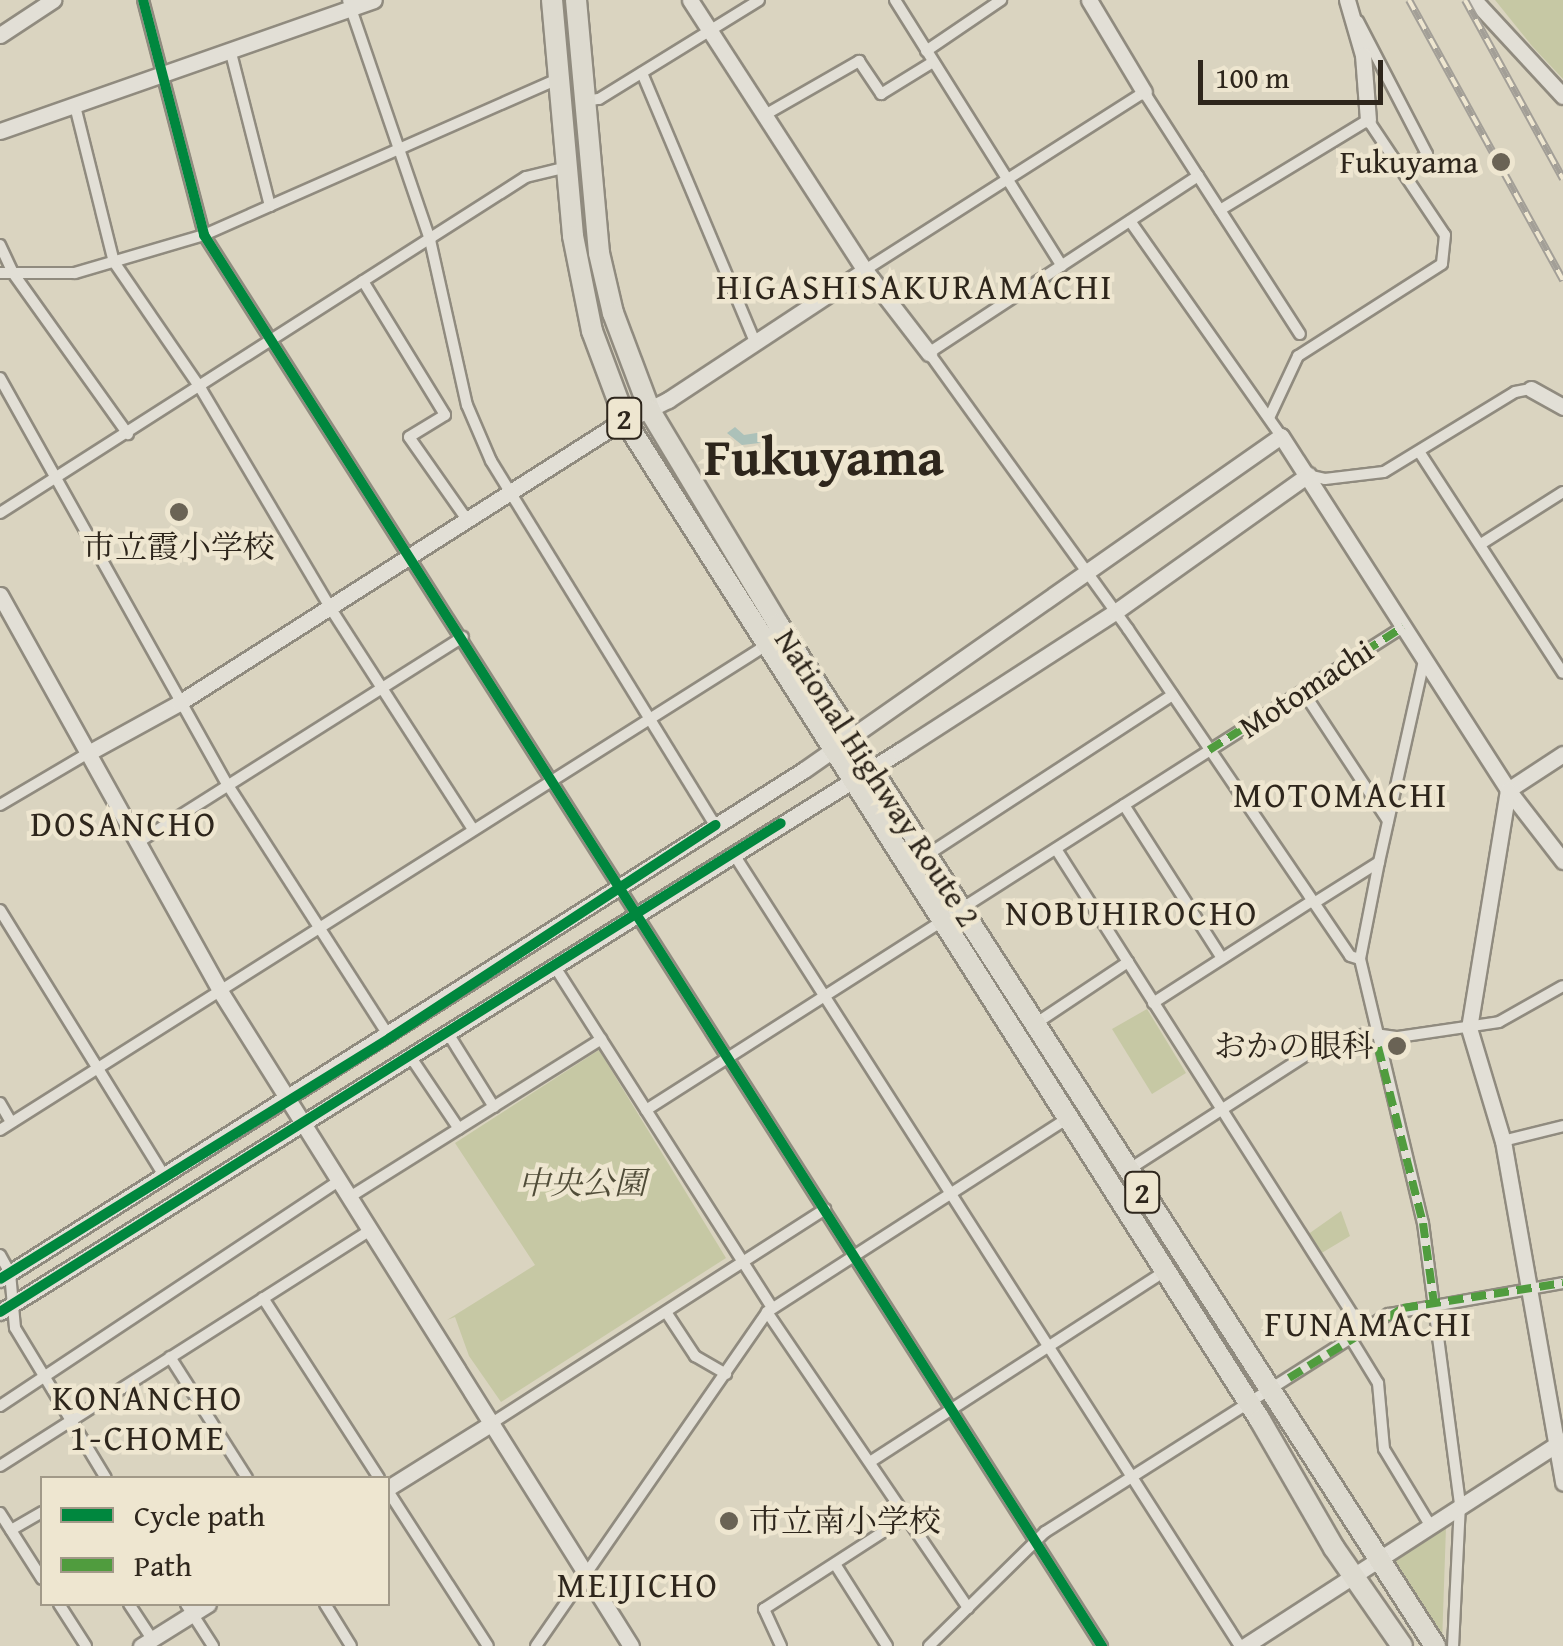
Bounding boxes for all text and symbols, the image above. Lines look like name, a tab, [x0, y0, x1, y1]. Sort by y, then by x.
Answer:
scale bar	[1203, 40, 1388, 102]
text: 100 m	[1215, 55, 1289, 99]
place label: Fukuyama	[1340, 143, 1478, 181]
marker: Fukuyama	[1488, 149, 1514, 175]
district label: HIGASHISAKURAMACHI	[716, 266, 1114, 308]
road number: 2	[604, 393, 644, 443]
district label: Fukuyama	[704, 426, 944, 488]
marker: 市立霞小学校	[168, 501, 190, 523]
place label: 市立霞小学校	[83, 528, 275, 566]
street label: National Highway Route 2	[766, 622, 988, 934]
street label: Motomachi	[1232, 631, 1380, 747]
district label: MOTOMACHI	[1233, 774, 1449, 816]
district label: DOSANCHO	[30, 803, 218, 845]
district label: NOBUHIROCHO	[1005, 892, 1259, 934]
place label: おかの眼科	[1214, 1027, 1374, 1065]
marker: おかの眼科	[1384, 1033, 1410, 1059]
park label: 中央公園	[518, 1164, 646, 1202]
road number: 2	[1122, 1167, 1162, 1217]
district label: FUNAMACHI	[1264, 1303, 1474, 1345]
district label: KONANCHO 1-CHOME	[52, 1377, 244, 1459]
legend	[40, 1476, 390, 1606]
text: Cycle path	[134, 1493, 265, 1537]
place label: 市立南小学校	[749, 1502, 941, 1540]
marker: 市立南小学校	[718, 1510, 740, 1532]
text: Path	[134, 1543, 192, 1587]
district label: MEIJICHO	[557, 1564, 719, 1606]

